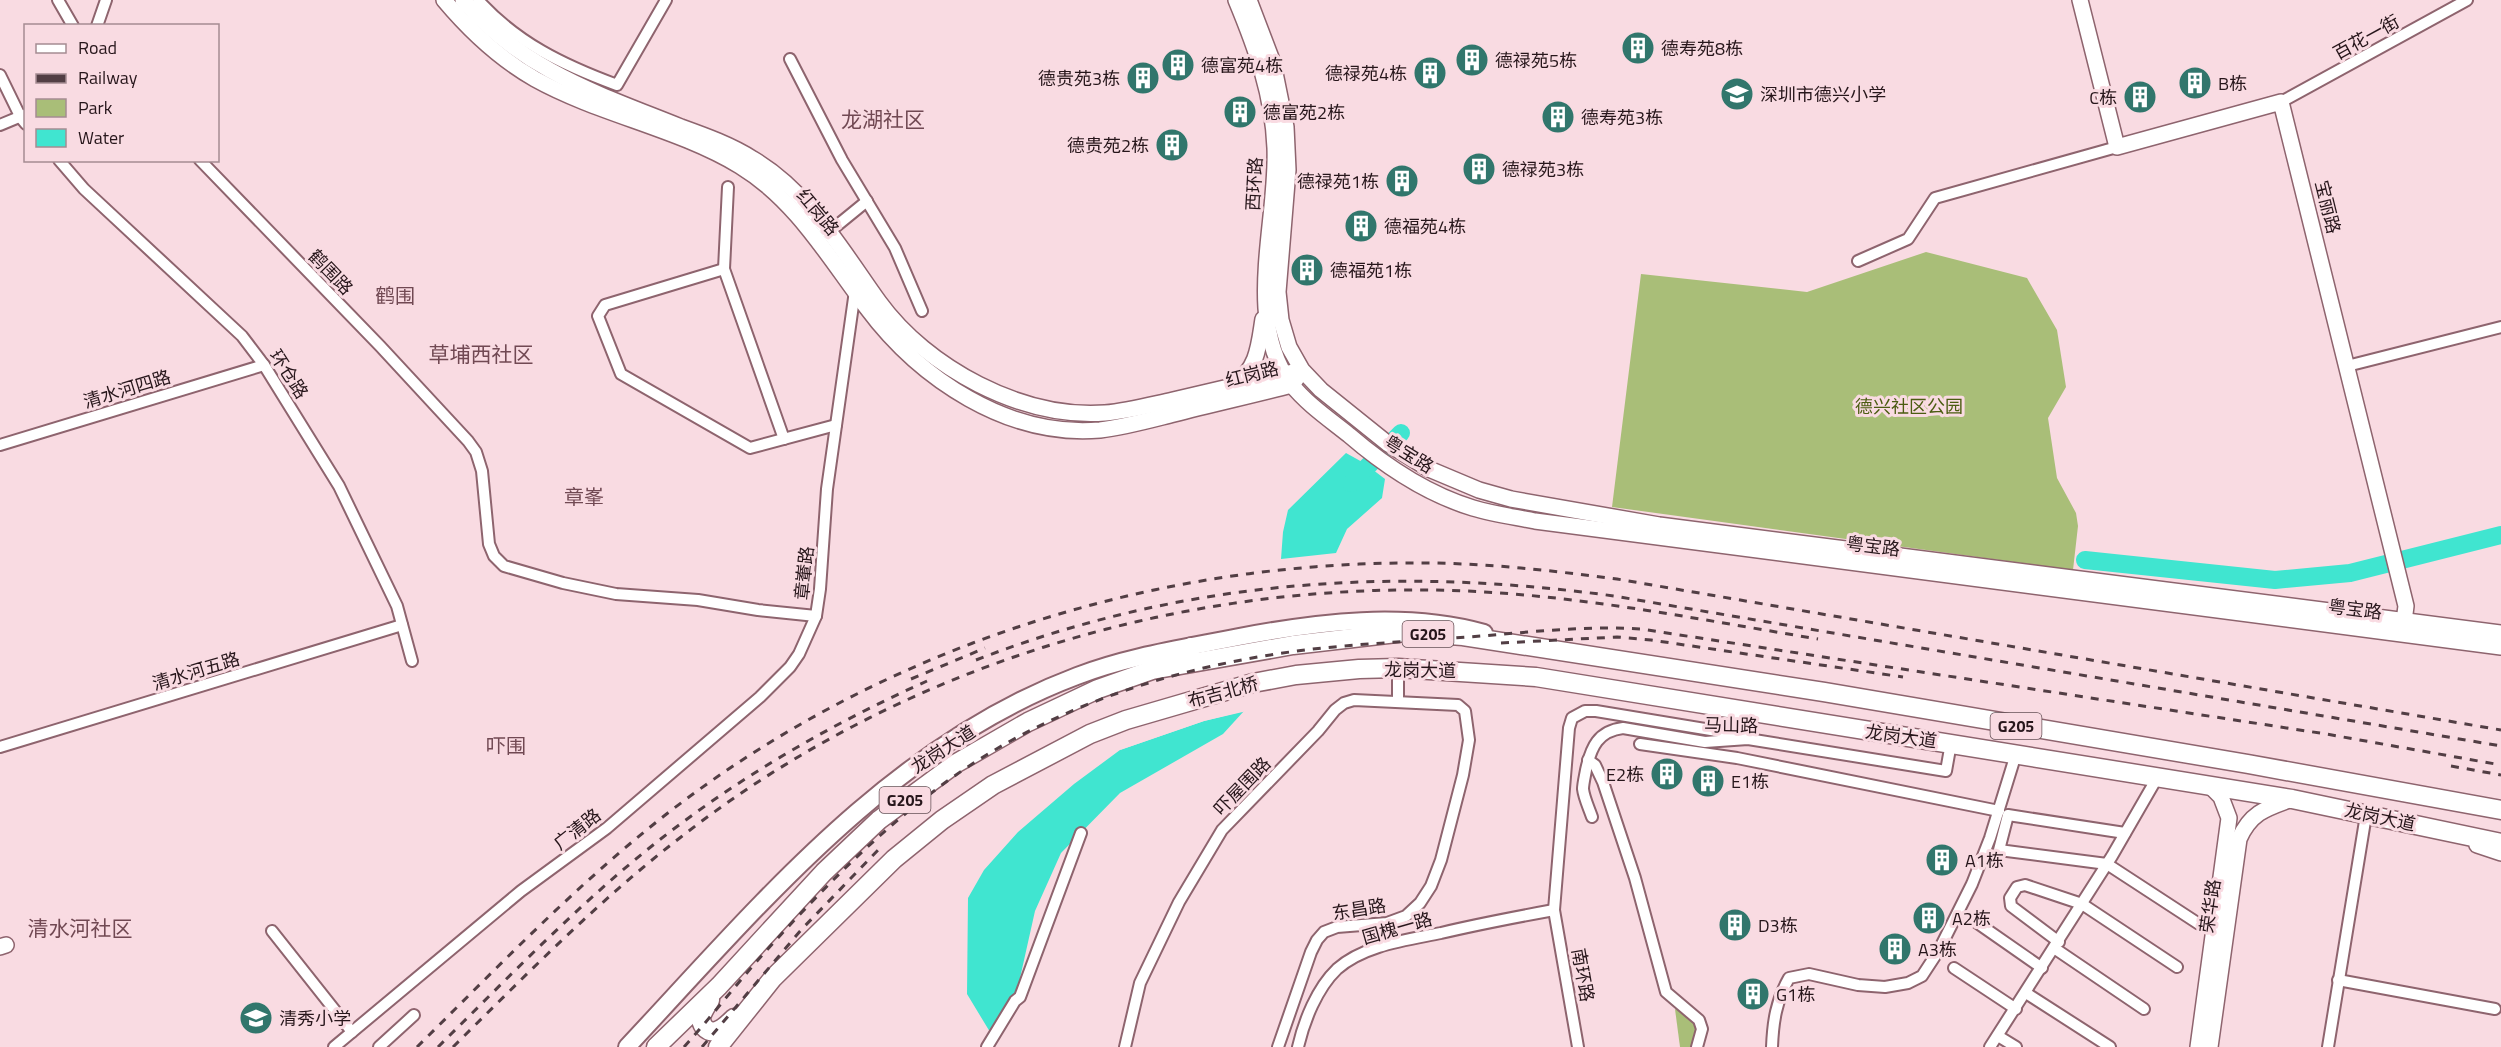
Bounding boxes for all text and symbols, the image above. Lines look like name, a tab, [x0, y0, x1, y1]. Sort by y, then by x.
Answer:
street label: 百花一街	[2328, 8, 2404, 66]
legend	[24, 24, 219, 162]
building icon: 德寿苑8栋	[1620, 30, 1656, 66]
text: Road	[78, 34, 117, 61]
place label: 德寿苑8栋	[1661, 35, 1743, 62]
building icon: 德禄苑5栋	[1454, 42, 1490, 78]
building icon: 德富苑4栋	[1160, 47, 1196, 83]
place label: 德禄苑5栋	[1495, 47, 1577, 74]
place label: 德富苑4栋	[1201, 52, 1283, 79]
building icon: 德禄苑4栋	[1412, 55, 1448, 91]
building icon: 德贵苑3栋	[1125, 60, 1161, 96]
place label: 德禄苑4栋	[1325, 60, 1407, 87]
text: Railway	[78, 64, 138, 91]
place label: 德贵苑3栋	[1038, 65, 1120, 92]
building icon: B栋	[2177, 65, 2213, 101]
place label: B栋	[2218, 70, 2247, 97]
school or university icon: 深圳市德兴小学	[1719, 76, 1755, 112]
building icon: C栋	[2122, 79, 2158, 115]
place label: 深圳市德兴小学	[1760, 81, 1886, 108]
place label: C栋	[2089, 84, 2117, 111]
text: Park	[78, 94, 113, 121]
building icon: 德富苑2栋	[1222, 94, 1258, 130]
place label: 德富苑2栋	[1263, 99, 1345, 126]
building icon: 德寿苑3栋	[1540, 99, 1576, 135]
district label: 龙湖社区	[841, 103, 925, 135]
place label: 德寿苑3栋	[1581, 104, 1663, 131]
text: Water	[78, 124, 124, 151]
building icon: 德贵苑2栋	[1154, 127, 1190, 163]
place label: 德贵苑2栋	[1067, 132, 1149, 159]
building icon: 德禄苑3栋	[1461, 151, 1497, 187]
street label: 西环路	[1239, 156, 1269, 212]
place label: 德禄苑3栋	[1502, 156, 1584, 183]
building icon: 德禄苑1栋	[1384, 163, 1420, 199]
place label: 德禄苑1栋	[1297, 168, 1379, 195]
street label: 宝丽路	[2308, 178, 2348, 236]
street label: 红岗路	[790, 183, 846, 241]
building icon: 德福苑4栋	[1343, 208, 1379, 244]
place label: 德福苑4栋	[1384, 213, 1466, 240]
street label: 鹤围路	[303, 243, 359, 301]
building icon: 德福苑1栋	[1289, 252, 1325, 288]
place label: 德福苑1栋	[1330, 257, 1412, 284]
district label: 鹤围	[375, 280, 415, 311]
district label: 草埔西社区	[429, 338, 534, 370]
street label: 环仓路	[263, 344, 315, 404]
street label: 红岗路	[1223, 354, 1281, 394]
street label: 清水河四路	[80, 363, 174, 415]
park label: 德兴社区公园	[1855, 393, 1963, 420]
street label: 粤宝路	[1379, 428, 1439, 480]
district label: 章峯	[564, 481, 604, 512]
street label: 粤宝路	[1845, 529, 1901, 563]
street label: 章輋路	[788, 545, 820, 601]
street label: 粤宝路	[2327, 592, 2383, 626]
road number: G205	[1402, 621, 1454, 647]
street label: 清水河五路	[149, 645, 243, 697]
street label: 龙岗大道	[1384, 656, 1456, 684]
street label: 布吉北桥	[1185, 670, 1261, 714]
street label: 马山路	[1704, 711, 1758, 739]
road number: G205	[1990, 713, 2042, 739]
street label: 龙岗大道	[905, 718, 981, 780]
street label: 龙岗大道	[1863, 718, 1939, 754]
district label: 吓围	[486, 730, 526, 761]
street label: 吓屋围路	[1207, 751, 1277, 821]
building icon: E2栋	[1649, 756, 1685, 792]
place label: E2栋	[1606, 761, 1644, 788]
building icon: E1栋	[1690, 763, 1726, 799]
place label: E1栋	[1731, 768, 1769, 795]
road number: G205	[880, 787, 930, 813]
street label: 龙岗大道	[2342, 796, 2418, 838]
street label: 广清路	[547, 802, 607, 856]
building icon: A1栋	[1924, 842, 1960, 878]
place label: A1栋	[1965, 847, 2004, 874]
street label: 荣华路	[2193, 877, 2227, 935]
street label: 东昌路	[1330, 891, 1388, 927]
building icon: A2栋	[1911, 900, 1947, 936]
street label: 国槐一路	[1359, 905, 1435, 951]
place label: A2栋	[1952, 905, 1991, 932]
building icon: D3栋	[1717, 907, 1753, 943]
district label: 清水河社区	[28, 912, 133, 944]
place label: D3栋	[1758, 912, 1798, 939]
building icon: A3栋	[1877, 931, 1913, 967]
place label: A3栋	[1918, 936, 1957, 963]
street label: 南环路	[1565, 946, 1601, 1004]
building icon: G1栋	[1735, 976, 1771, 1012]
place label: G1栋	[1776, 981, 1815, 1008]
school or university icon: 清秀小学	[238, 1000, 274, 1036]
place label: 清秀小学	[279, 1005, 351, 1032]

